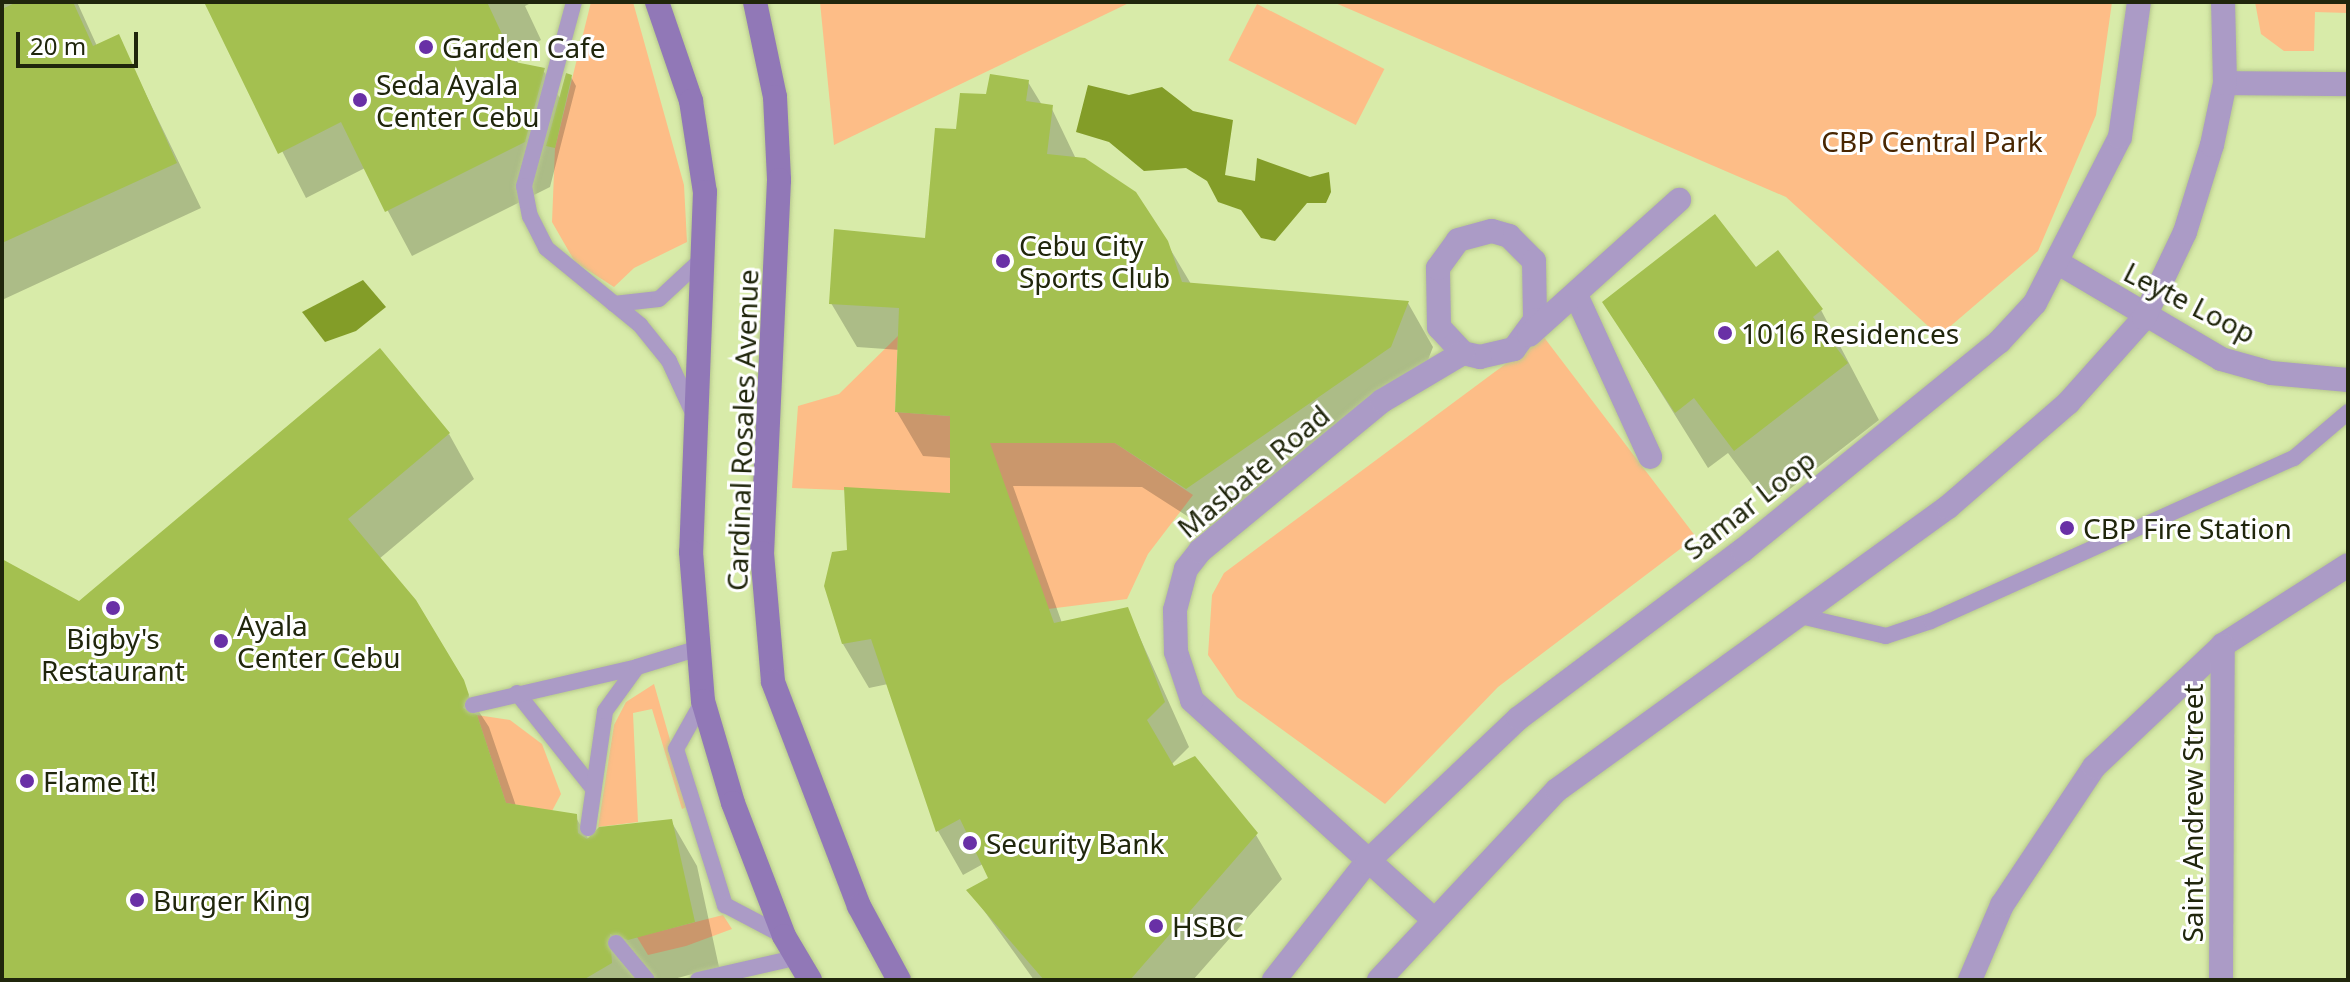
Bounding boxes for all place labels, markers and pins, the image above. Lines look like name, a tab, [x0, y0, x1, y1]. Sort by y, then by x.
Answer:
place label: Garden Cafe	[442, 30, 606, 64]
marker: Garden Cafe	[417, 38, 435, 56]
place label: Seda Ayala Center Cebu	[376, 67, 540, 133]
marker: Seda Ayala Center Cebu	[351, 91, 369, 109]
place label: Cebu City Sports Club	[1019, 228, 1170, 294]
marker: Cebu City Sports Club	[994, 252, 1012, 270]
place label: 1016 Residences	[1741, 316, 1959, 350]
marker: 1016 Residences	[1716, 324, 1734, 342]
place label: CBP Fire Station	[2083, 511, 2292, 545]
marker: CBP Fire Station	[2058, 519, 2076, 537]
marker: Bigby's Restaurant	[104, 599, 122, 617]
place label: Ayala Center Cebu	[237, 608, 401, 674]
place label: Bigby's Restaurant	[41, 621, 185, 687]
marker: Ayala Center Cebu	[212, 632, 230, 650]
place label: Flame It!	[43, 764, 157, 798]
marker: Flame It!	[18, 772, 36, 790]
place label: Security Bank	[986, 826, 1165, 860]
marker: Security Bank	[961, 834, 979, 852]
place label: Burger King	[153, 883, 311, 917]
marker: Burger King	[128, 891, 146, 909]
place label: HSBC	[1172, 909, 1244, 943]
marker: HSBC	[1147, 917, 1165, 935]

